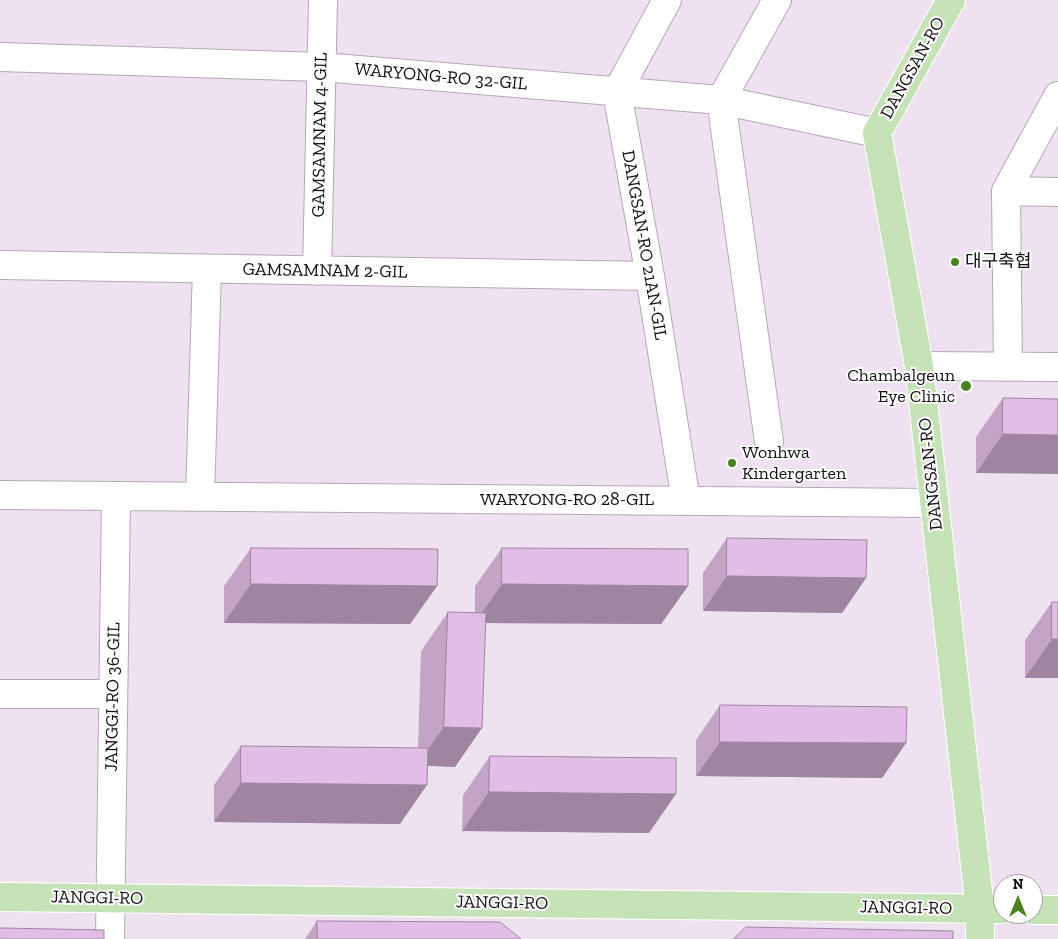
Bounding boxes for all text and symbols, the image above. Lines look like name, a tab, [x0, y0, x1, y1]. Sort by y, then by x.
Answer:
street label: DANGSAN-RO	[876, 13, 950, 123]
street label: GAMSAMNAM 4-GIL	[308, 52, 332, 218]
street label: WARYONG-RO 32-GIL	[354, 59, 528, 95]
street label: DANGSAN-RO 21AN-GIL	[617, 148, 671, 342]
place label: 대구축협	[965, 251, 1031, 273]
marker: 대구축협	[949, 256, 961, 268]
street label: GAMSAMNAM 2-GIL	[242, 259, 408, 283]
place label: Chambalgeun Eye Clinic	[847, 365, 955, 408]
marker: Chambalgeun Eye Clinic	[959, 379, 973, 393]
street label: DANGSAN-RO	[914, 417, 948, 531]
place label: Wonhwa Kindergarten	[742, 442, 846, 484]
marker: Wonhwa Kindergarten	[726, 457, 738, 469]
street label: WARYONG-RO 28-GIL	[480, 489, 654, 511]
street label: JANGGI-RO 36-GIL	[101, 622, 125, 772]
north arrow	[993, 874, 1043, 924]
text: N	[1013, 876, 1023, 893]
street label: JANGGI-RO	[51, 886, 143, 910]
street label: JANGGI-RO	[456, 891, 548, 915]
street label: JANGGI-RO	[860, 896, 952, 920]

